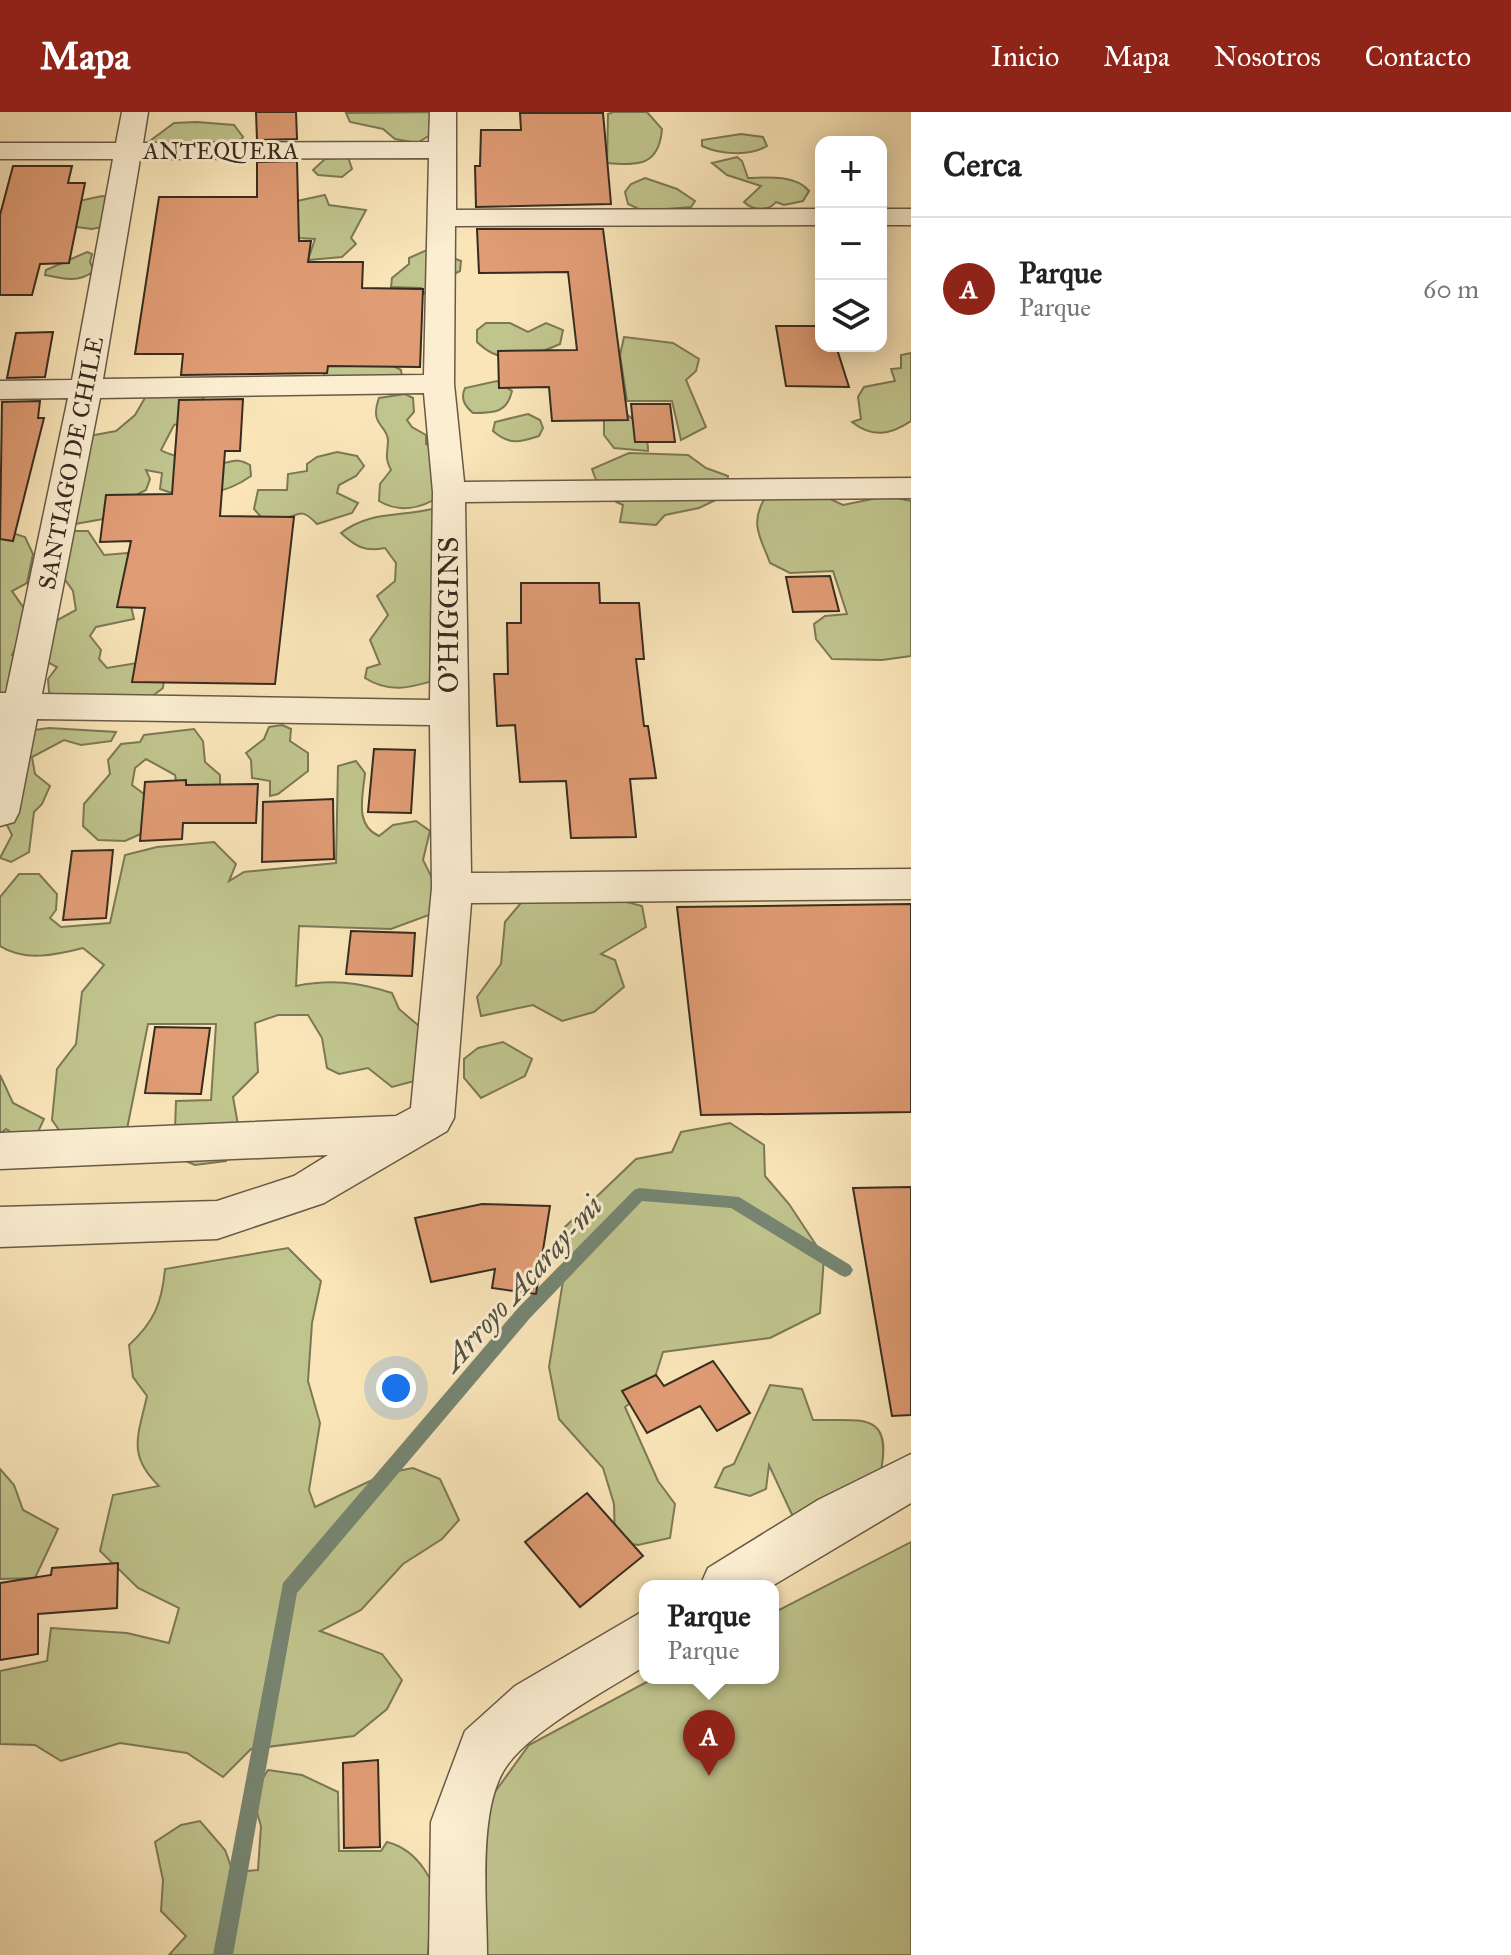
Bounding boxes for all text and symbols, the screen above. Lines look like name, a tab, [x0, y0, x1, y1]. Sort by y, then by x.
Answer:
text: Mapa	[40, 33, 130, 79]
text: Inicio	[991, 39, 1059, 74]
text: Mapa	[1103, 39, 1170, 74]
text: Nosotros	[1214, 39, 1321, 74]
text: Contacto	[1365, 39, 1471, 74]
street label: ANTEQUERA	[142, 136, 299, 166]
map controls	[815, 136, 887, 352]
button: +	[815, 136, 887, 208]
text: Cerca	[943, 144, 1022, 185]
button: −	[815, 208, 887, 280]
text: Parque	[1019, 255, 1102, 291]
text: A	[960, 273, 978, 305]
text: 60 m	[1423, 273, 1479, 305]
button: layers	[815, 280, 887, 352]
text: Parque	[1019, 291, 1091, 323]
street label: SANTIAGO DE CHILE	[32, 334, 110, 592]
street label: O'HIGGINS	[431, 537, 466, 693]
water label: Arroyo Acaray-mi	[432, 1188, 610, 1380]
your location	[376, 1368, 416, 1408]
popup	[639, 1580, 779, 1684]
text: Parque	[667, 1598, 751, 1634]
text: Parque	[667, 1634, 740, 1666]
pin: A	[683, 1710, 735, 1776]

